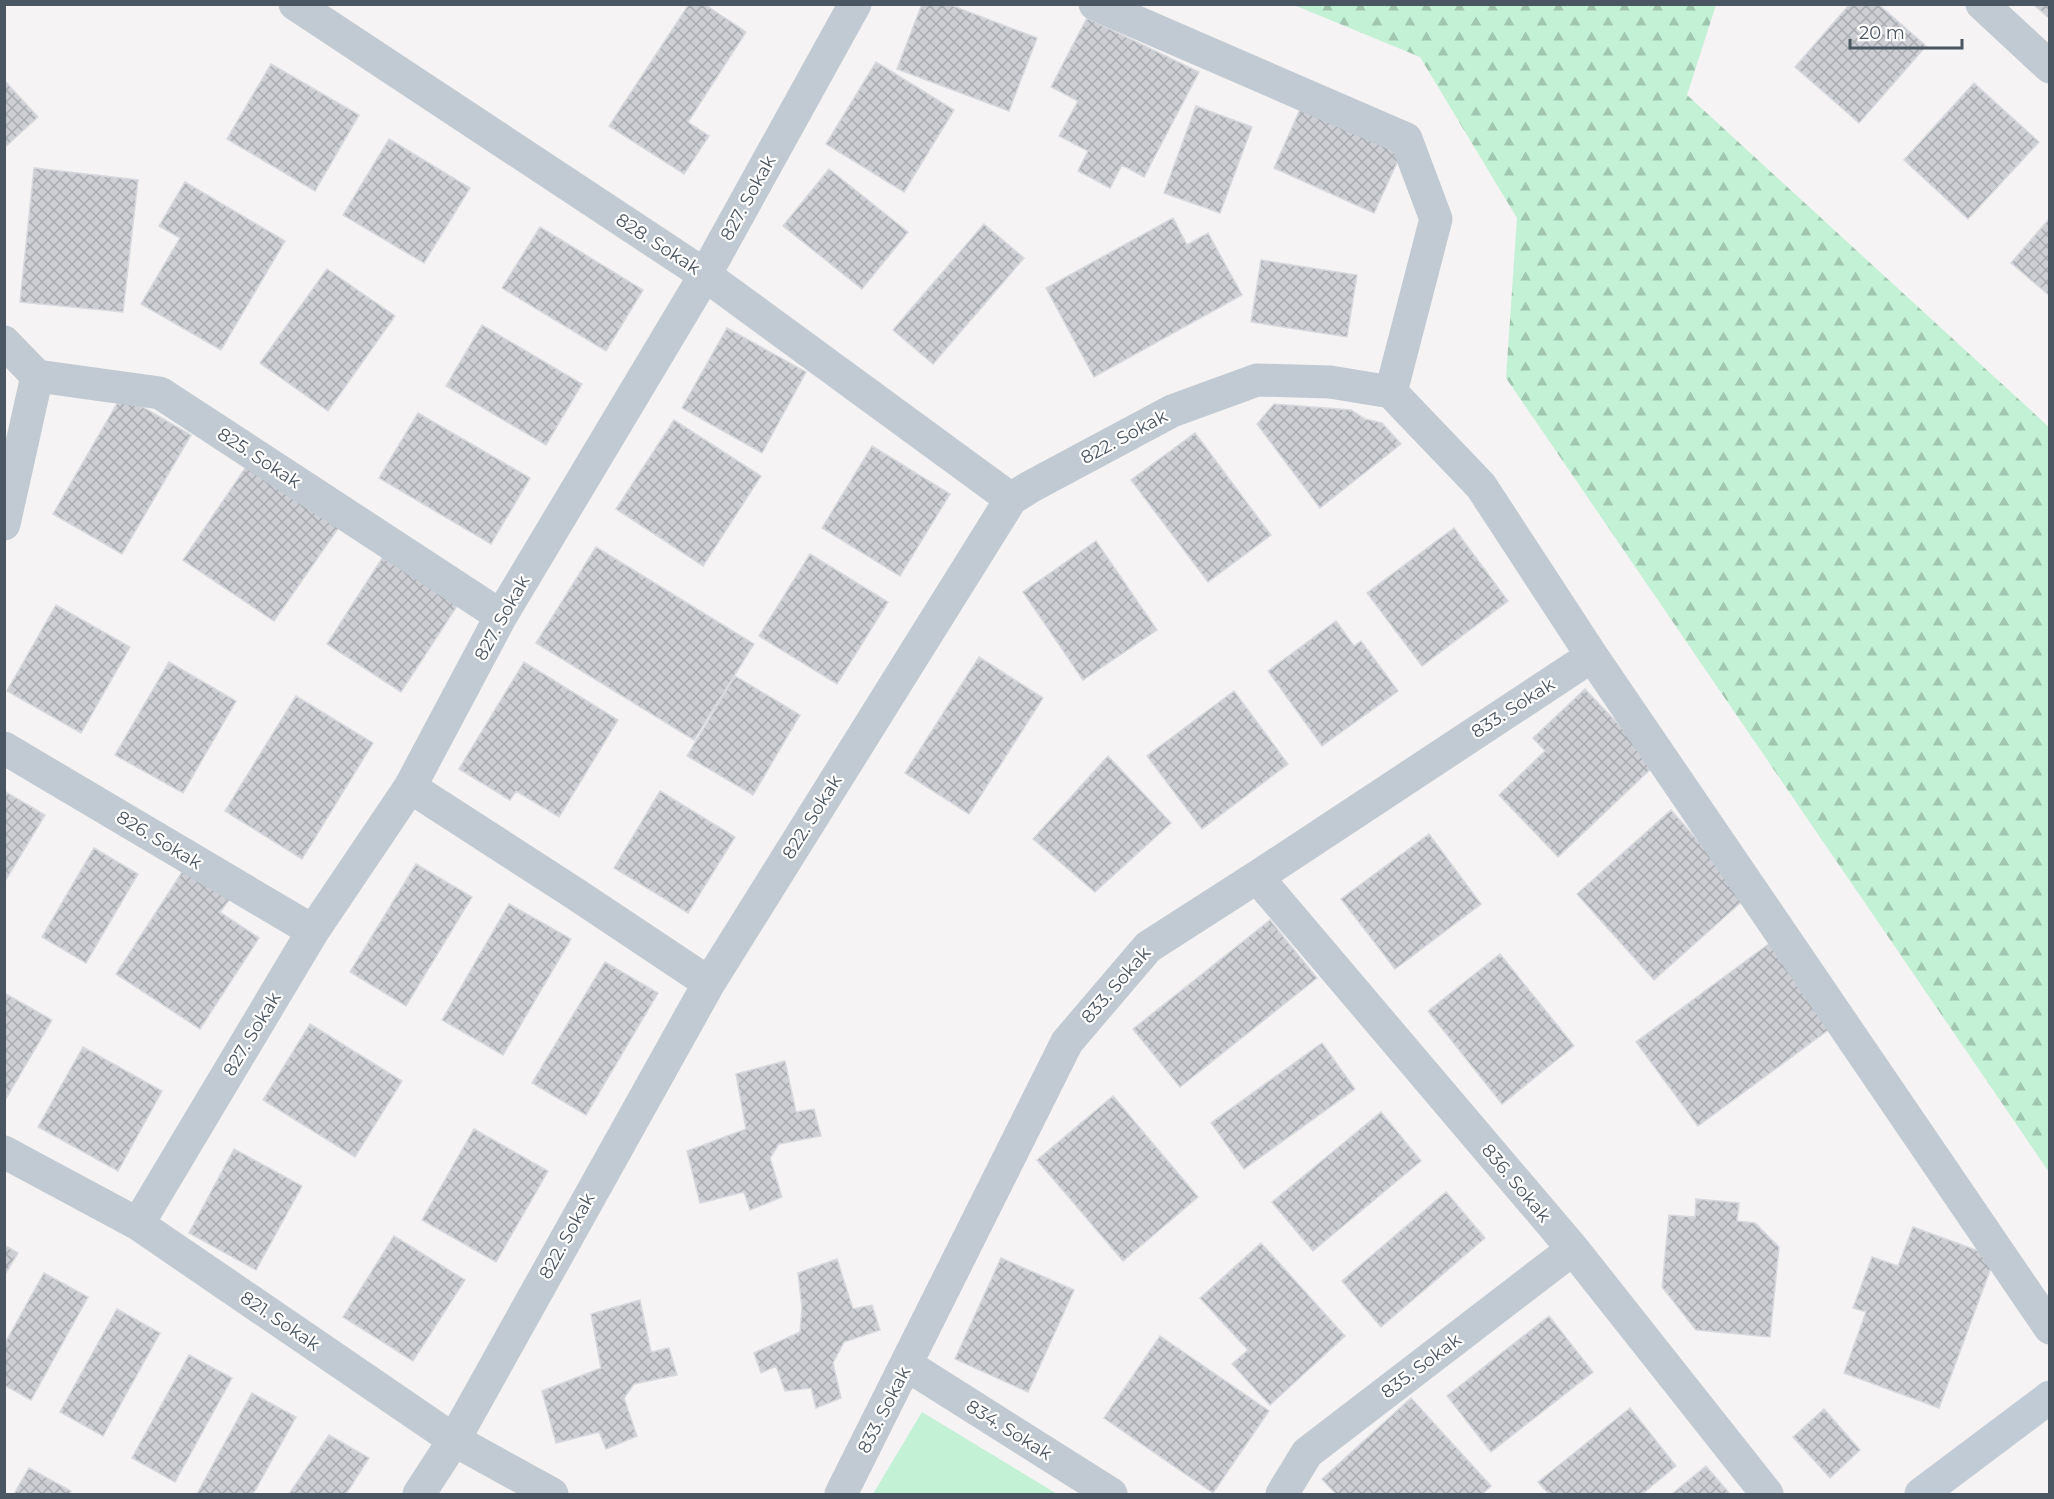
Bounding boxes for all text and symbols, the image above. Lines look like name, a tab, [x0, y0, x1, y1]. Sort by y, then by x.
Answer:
scale bar	[1850, 12, 1962, 50]
text: 20 m	[1859, 22, 1905, 44]
street label: 827. Sokak	[716, 151, 781, 245]
street label: 828. Sokak	[612, 209, 705, 280]
street label: 822. Sokak	[1077, 405, 1171, 469]
street label: 825. Sokak	[213, 423, 305, 493]
street label: 827. Sokak	[470, 571, 535, 665]
street label: 833. Sokak	[1467, 673, 1559, 743]
street label: 822. Sokak	[778, 771, 847, 863]
street label: 826. Sokak	[112, 806, 206, 874]
street label: 833. Sokak	[1077, 942, 1155, 1028]
street label: 827. Sokak	[218, 988, 286, 1080]
street label: 836. Sokak	[1477, 1139, 1555, 1227]
street label: 822. Sokak	[534, 1189, 600, 1283]
street label: 821. Sokak	[236, 1286, 324, 1356]
street label: 835. Sokak	[1377, 1329, 1466, 1403]
street label: 833. Sokak	[853, 1363, 915, 1457]
street label: 834. Sokak	[962, 1395, 1056, 1465]

